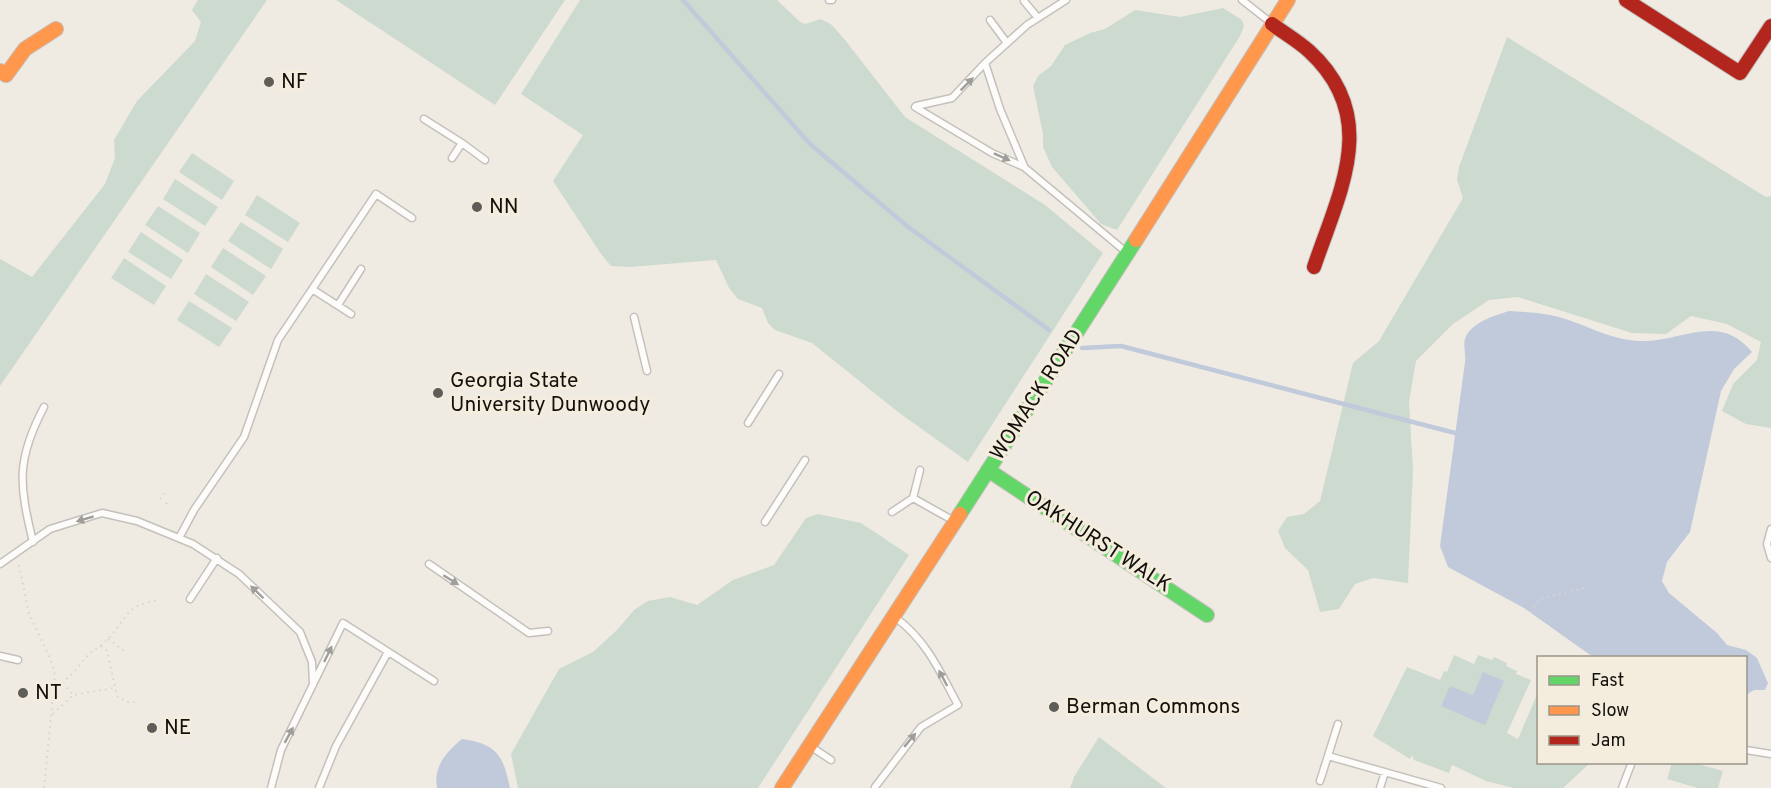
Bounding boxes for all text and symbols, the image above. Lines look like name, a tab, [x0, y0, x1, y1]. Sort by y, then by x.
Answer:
place label: NF	[281, 69, 308, 96]
marker: NF	[262, 75, 276, 89]
one-way arrow	[960, 77, 974, 92]
one-way arrow	[993, 153, 1011, 162]
place label: NN	[489, 194, 519, 221]
marker: NN	[470, 200, 484, 214]
street label: WOMACK ROAD	[984, 324, 1090, 466]
place label: Georgia State University Dunwoody	[450, 368, 650, 419]
marker: Georgia State University Dunwoody	[431, 386, 445, 400]
street label: OAKHURST WALK	[1020, 485, 1176, 599]
one-way arrow	[75, 515, 93, 524]
one-way arrow	[443, 575, 459, 586]
one-way arrow	[251, 585, 265, 599]
one-way arrow	[324, 645, 333, 662]
legend	[1537, 656, 1747, 764]
one-way arrow	[939, 669, 948, 686]
text: Fast	[1591, 670, 1624, 693]
place label: NT	[35, 680, 62, 707]
marker: NT	[16, 686, 30, 700]
place label: Berman Commons	[1066, 694, 1240, 721]
marker: Berman Commons	[1047, 700, 1061, 714]
text: Slow	[1591, 700, 1629, 723]
place label: NE	[164, 715, 191, 742]
marker: NE	[145, 721, 159, 735]
one-way arrow	[284, 726, 294, 743]
text: Jam	[1591, 730, 1626, 753]
one-way arrow	[903, 732, 916, 748]

